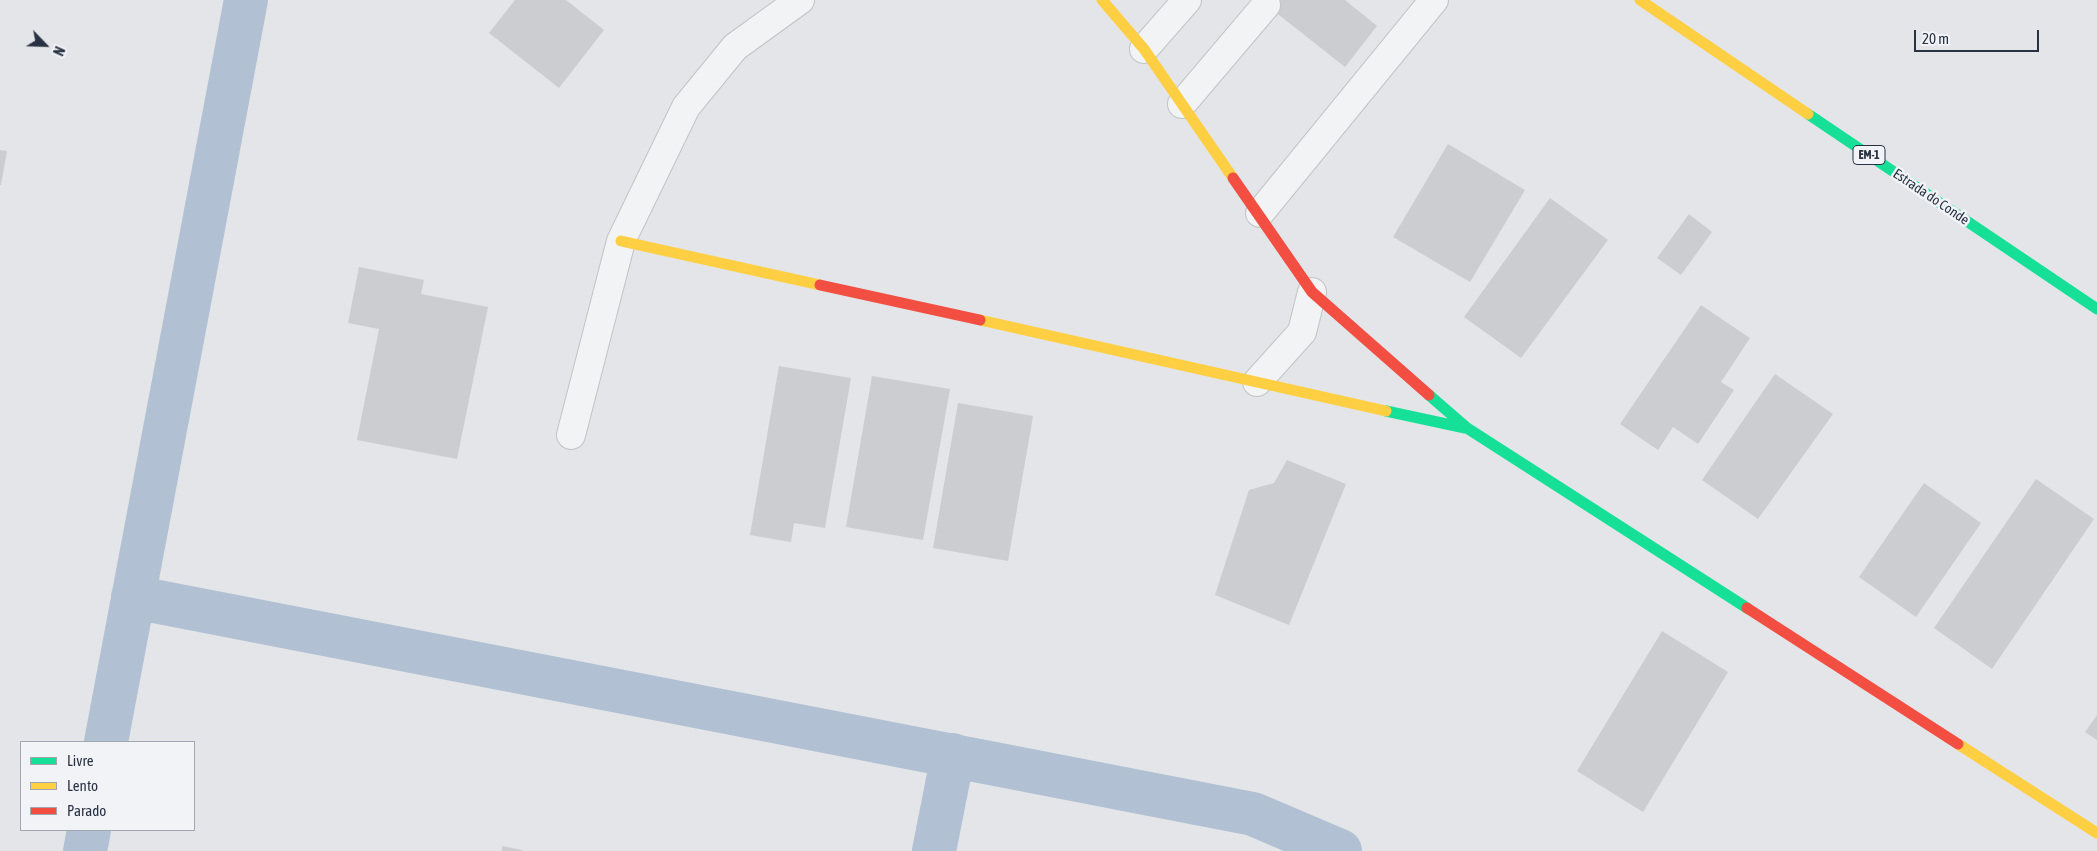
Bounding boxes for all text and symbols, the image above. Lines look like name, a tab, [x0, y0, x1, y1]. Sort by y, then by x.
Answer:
north arrow	[20, 20, 70, 70]
scale bar	[1917, 20, 2042, 52]
text: 20 m	[1922, 30, 1949, 47]
text: N	[50, 44, 68, 58]
road number: EM-1	[1853, 146, 1885, 164]
street label: Estrada do Conde	[1890, 165, 1972, 229]
legend	[20, 741, 195, 831]
text: Livre	[67, 752, 94, 769]
text: Lento	[67, 777, 98, 794]
text: Parado	[67, 802, 106, 819]

